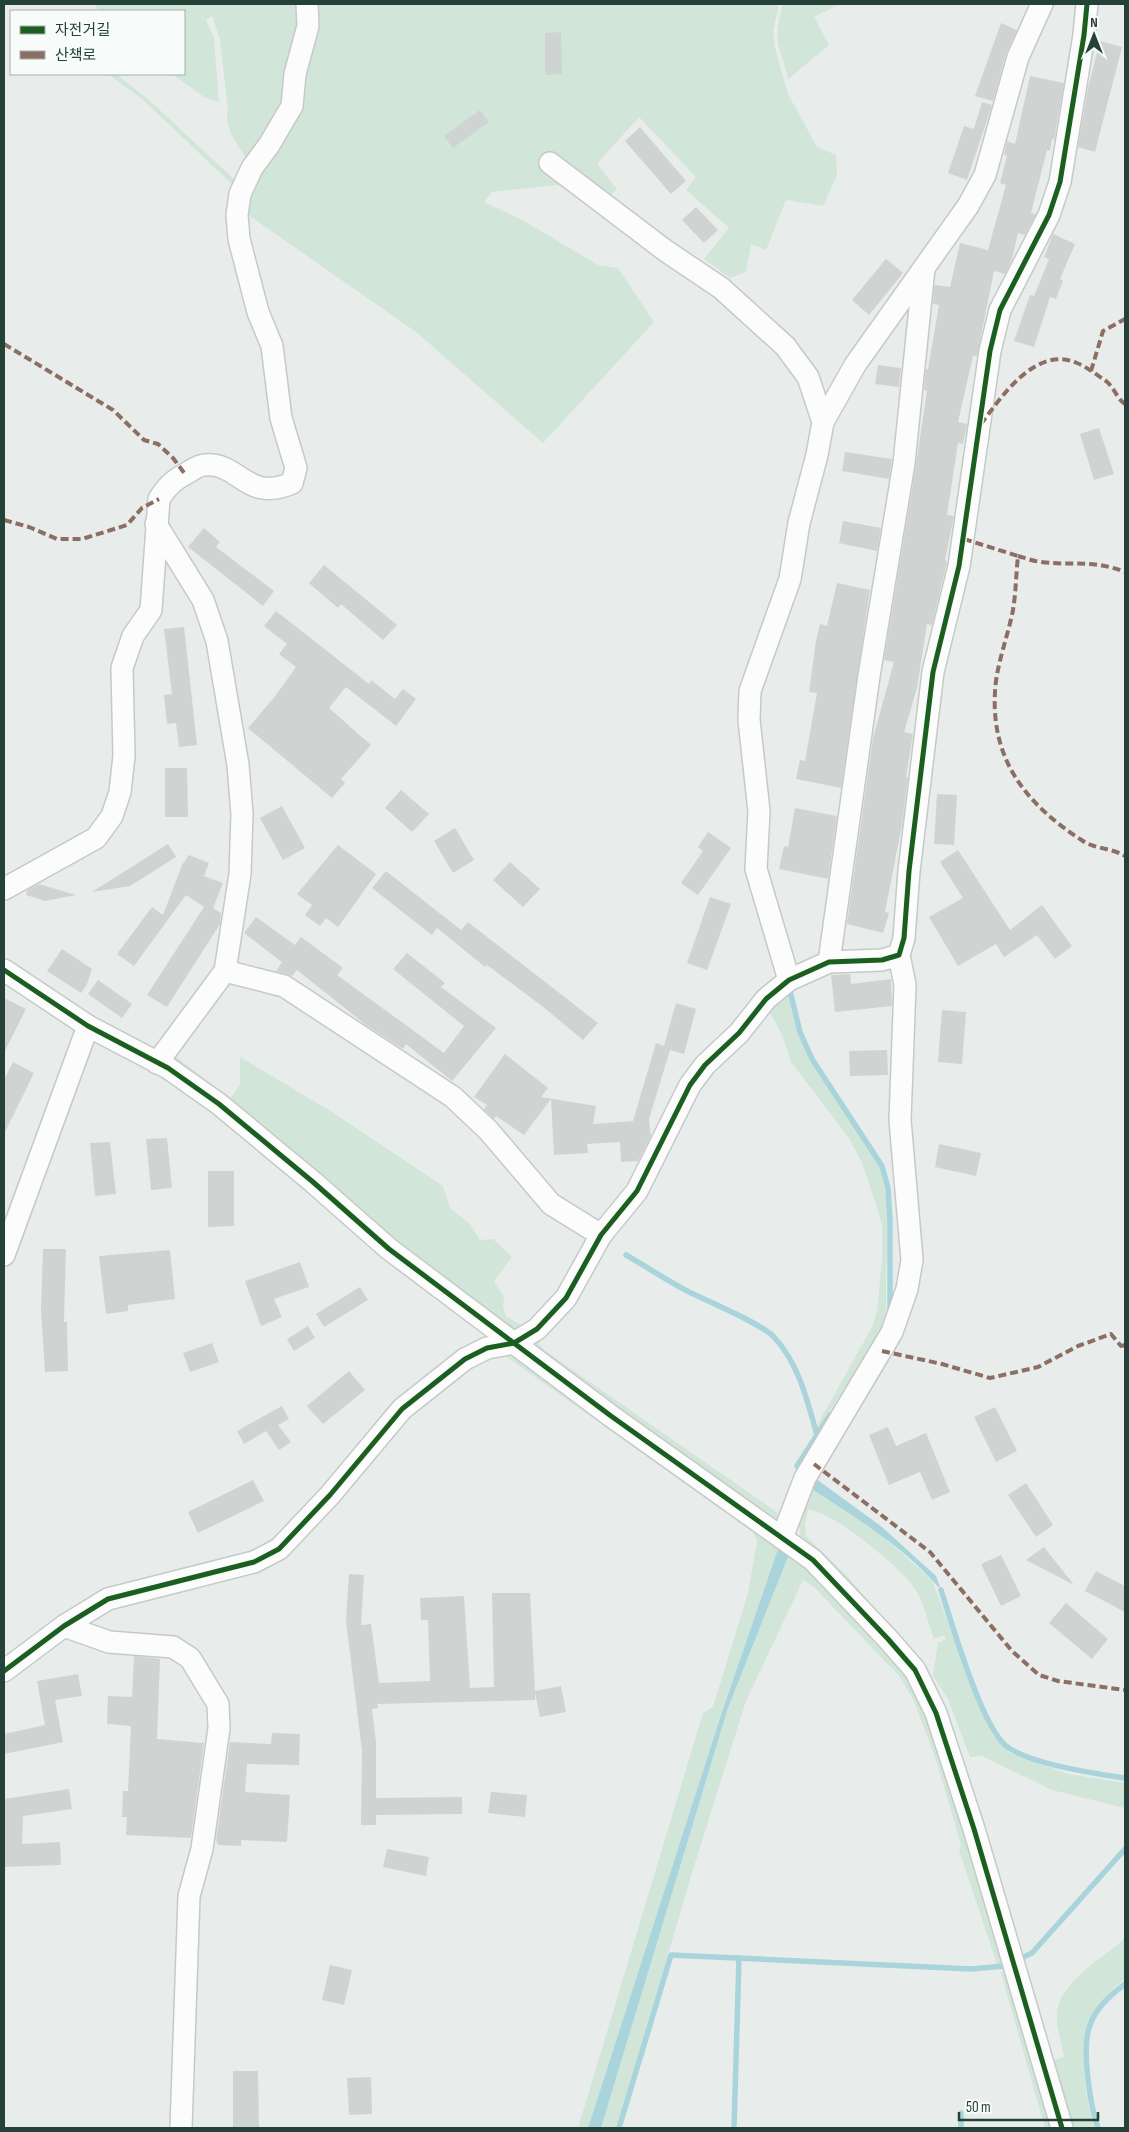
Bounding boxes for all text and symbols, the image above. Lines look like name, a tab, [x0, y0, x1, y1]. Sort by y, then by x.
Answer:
legend	[10, 10, 185, 75]
north arrow	[1069, 10, 1119, 60]
text: N	[1090, 14, 1098, 31]
text: 자전거길	[55, 21, 110, 40]
text: 산책로	[55, 46, 96, 65]
scale bar	[959, 2090, 1098, 2122]
text: 50 m	[966, 2098, 991, 2117]

